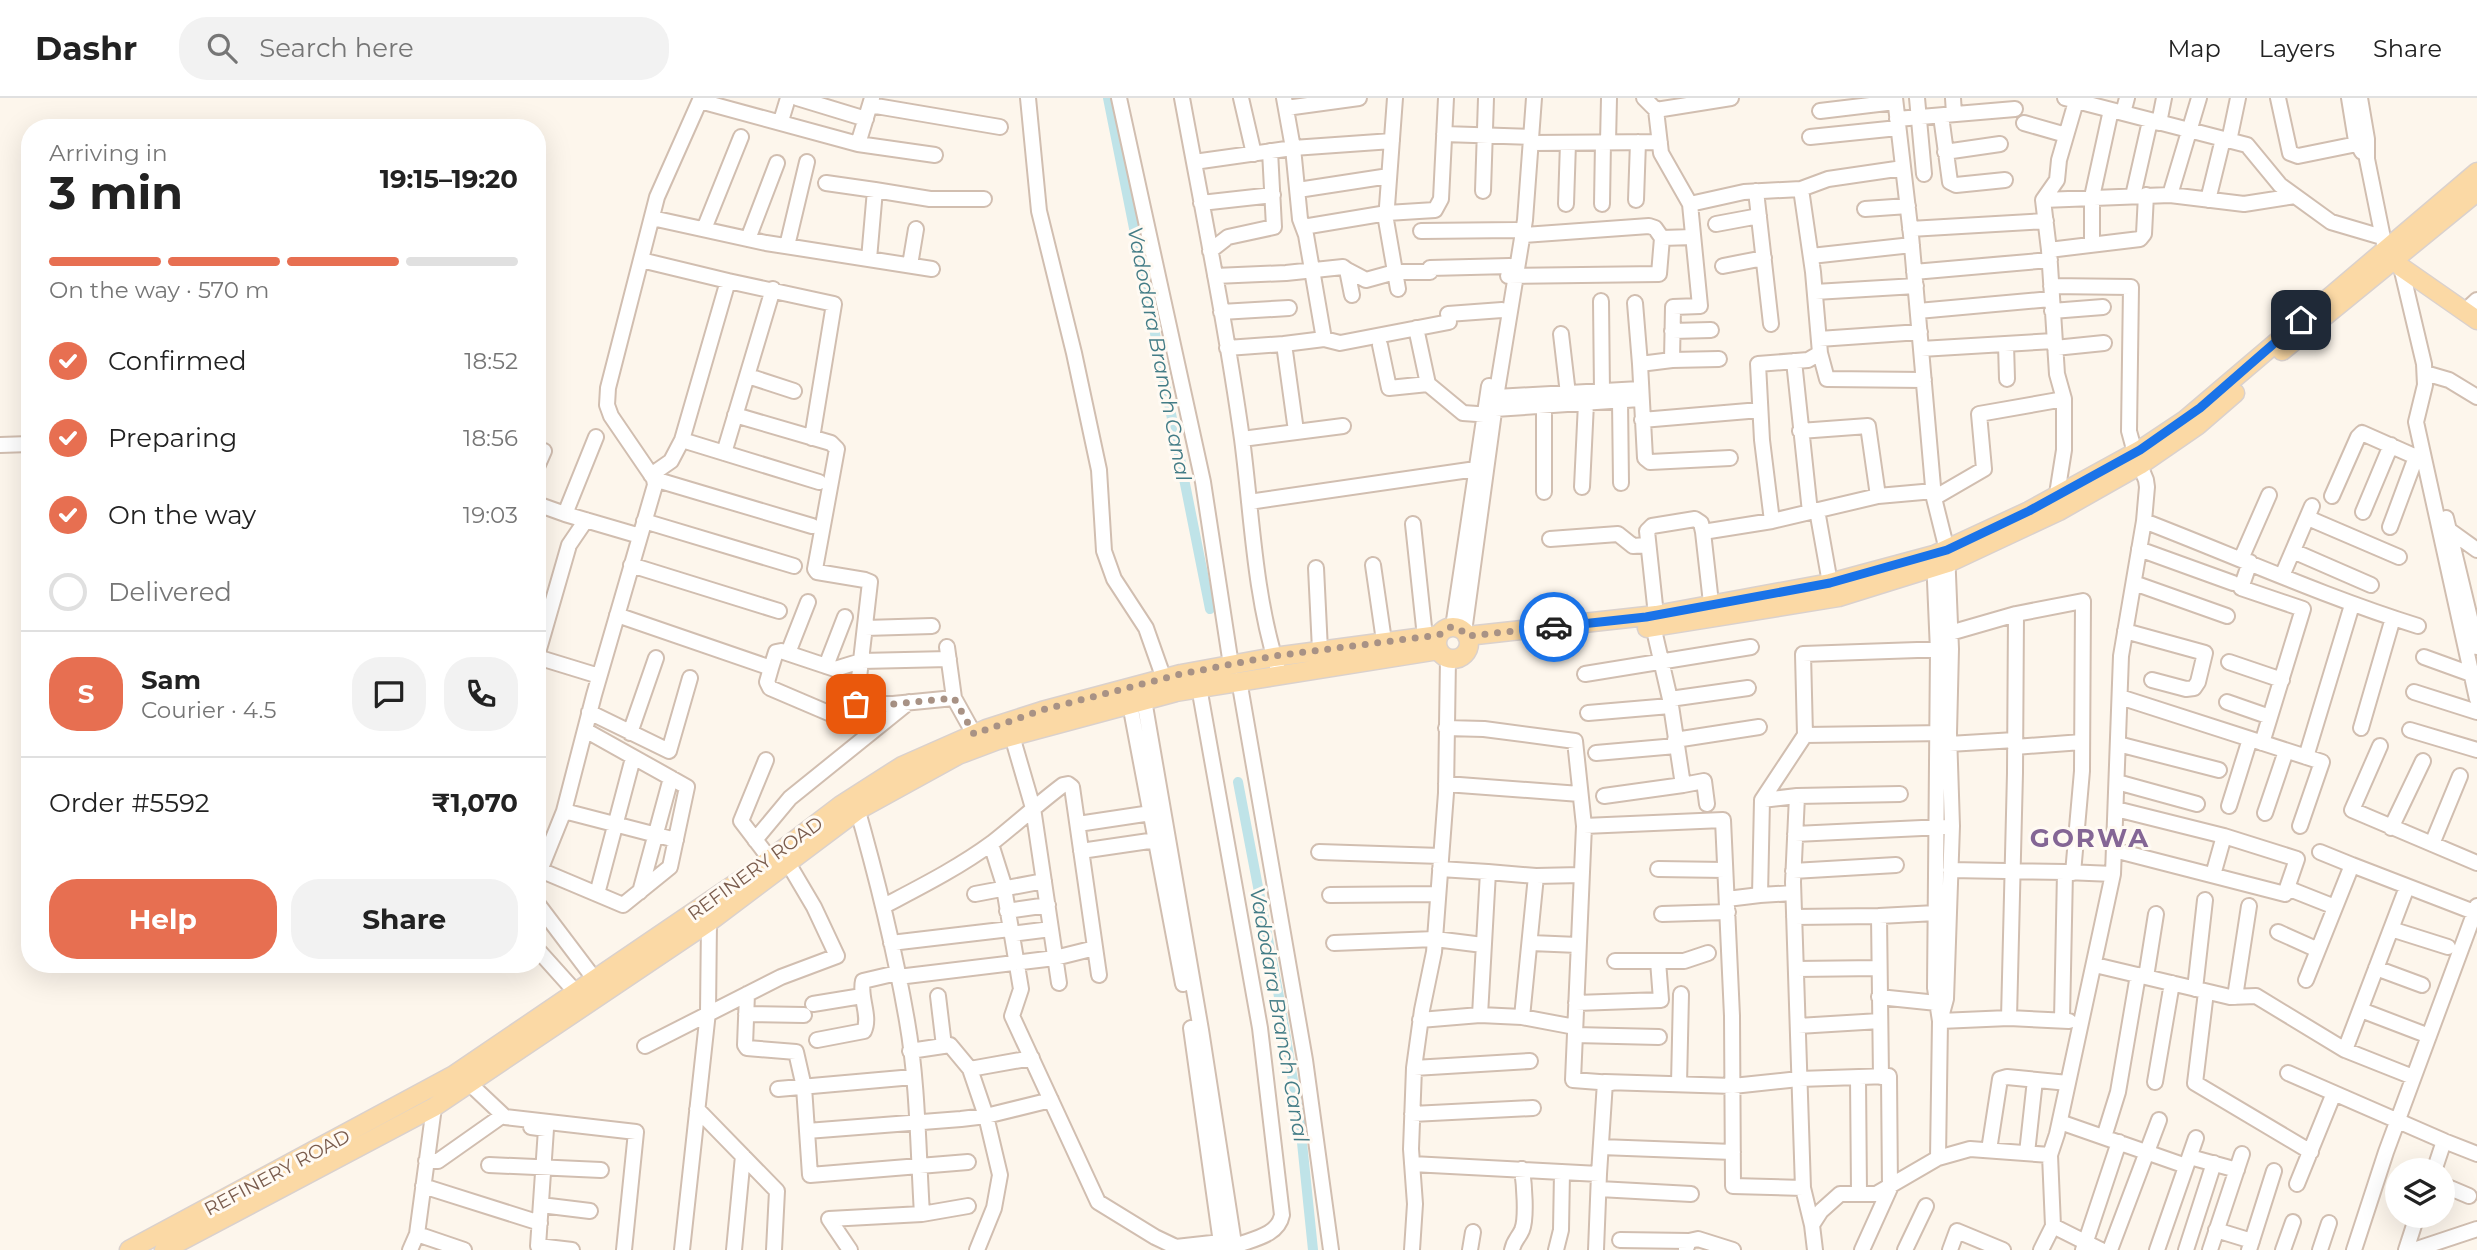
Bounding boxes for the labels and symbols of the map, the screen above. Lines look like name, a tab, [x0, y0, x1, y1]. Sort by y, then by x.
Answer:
water label: Vadodara Branch Canal	[1123, 225, 1196, 483]
pin	[2271, 290, 2331, 350]
courier	[1519, 592, 1589, 662]
pin	[826, 674, 886, 734]
street label: REFINERY ROAD	[683, 812, 827, 925]
district label: GORWA	[2030, 822, 2150, 854]
water label: Vadodara Branch Canal	[1245, 886, 1314, 1145]
street label: REFINERY ROAD	[200, 1124, 354, 1221]

